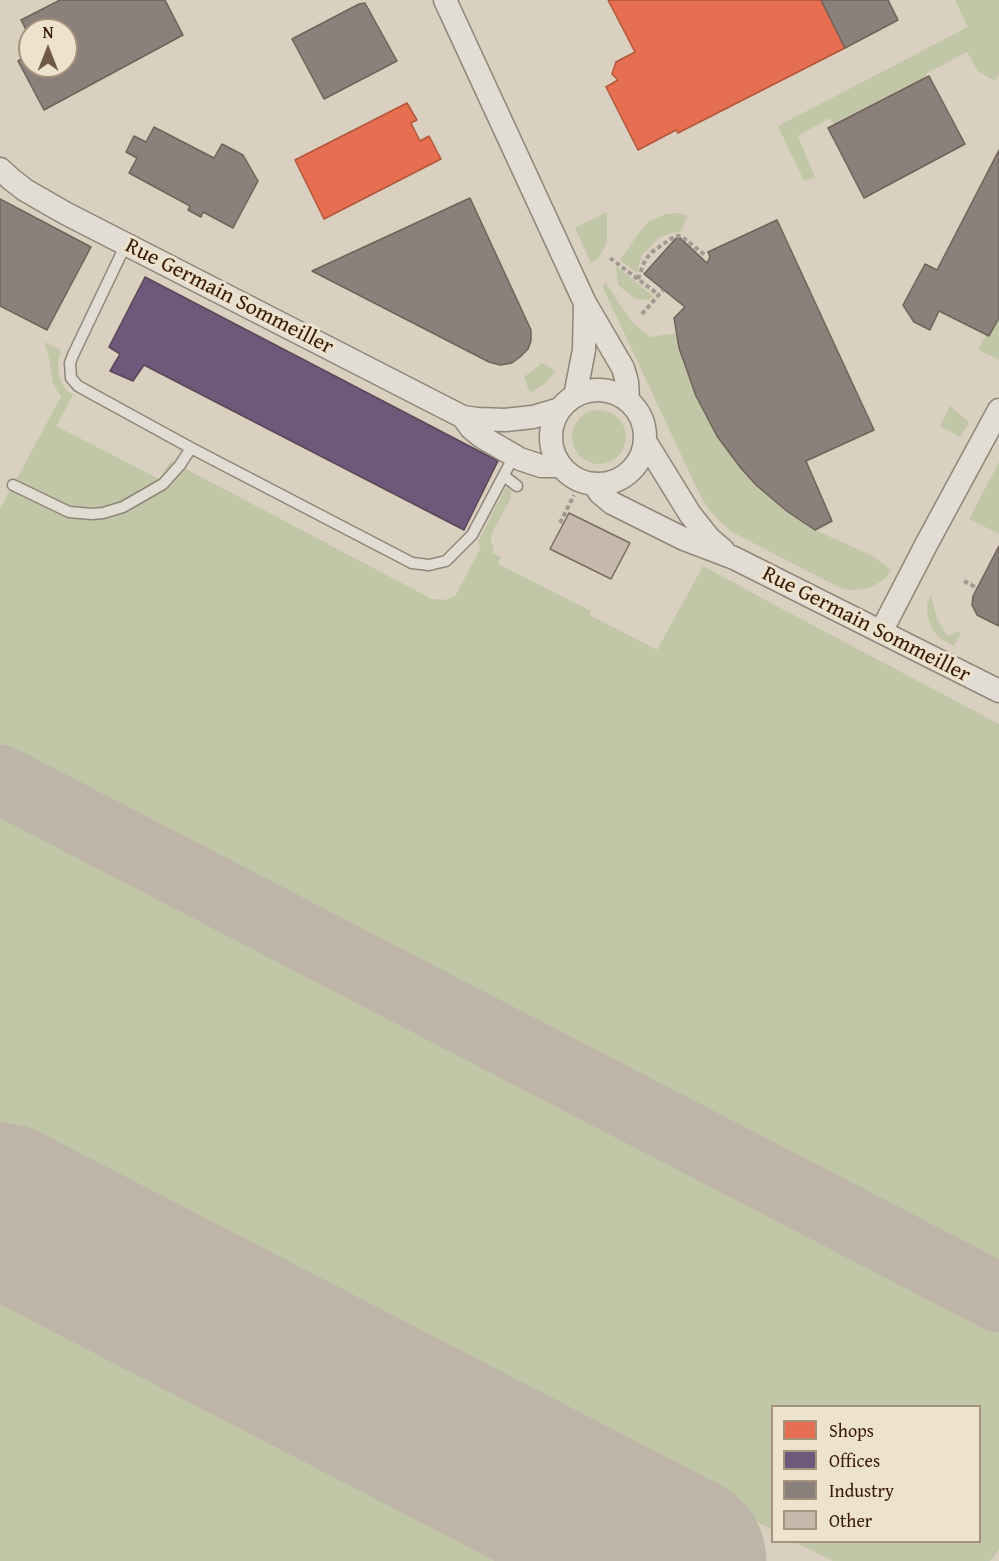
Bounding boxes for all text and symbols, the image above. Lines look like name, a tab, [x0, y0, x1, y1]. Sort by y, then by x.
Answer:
north arrow	[18, 18, 78, 78]
text: N	[43, 20, 53, 44]
street label: Rue Germain Sommeiller	[121, 233, 337, 361]
street label: Rue Germain Sommeiller	[758, 561, 974, 689]
legend	[771, 1405, 981, 1543]
text: Shops	[829, 1417, 874, 1444]
text: Offices	[829, 1447, 880, 1474]
text: Industry	[829, 1477, 894, 1504]
text: Other	[829, 1507, 872, 1534]

